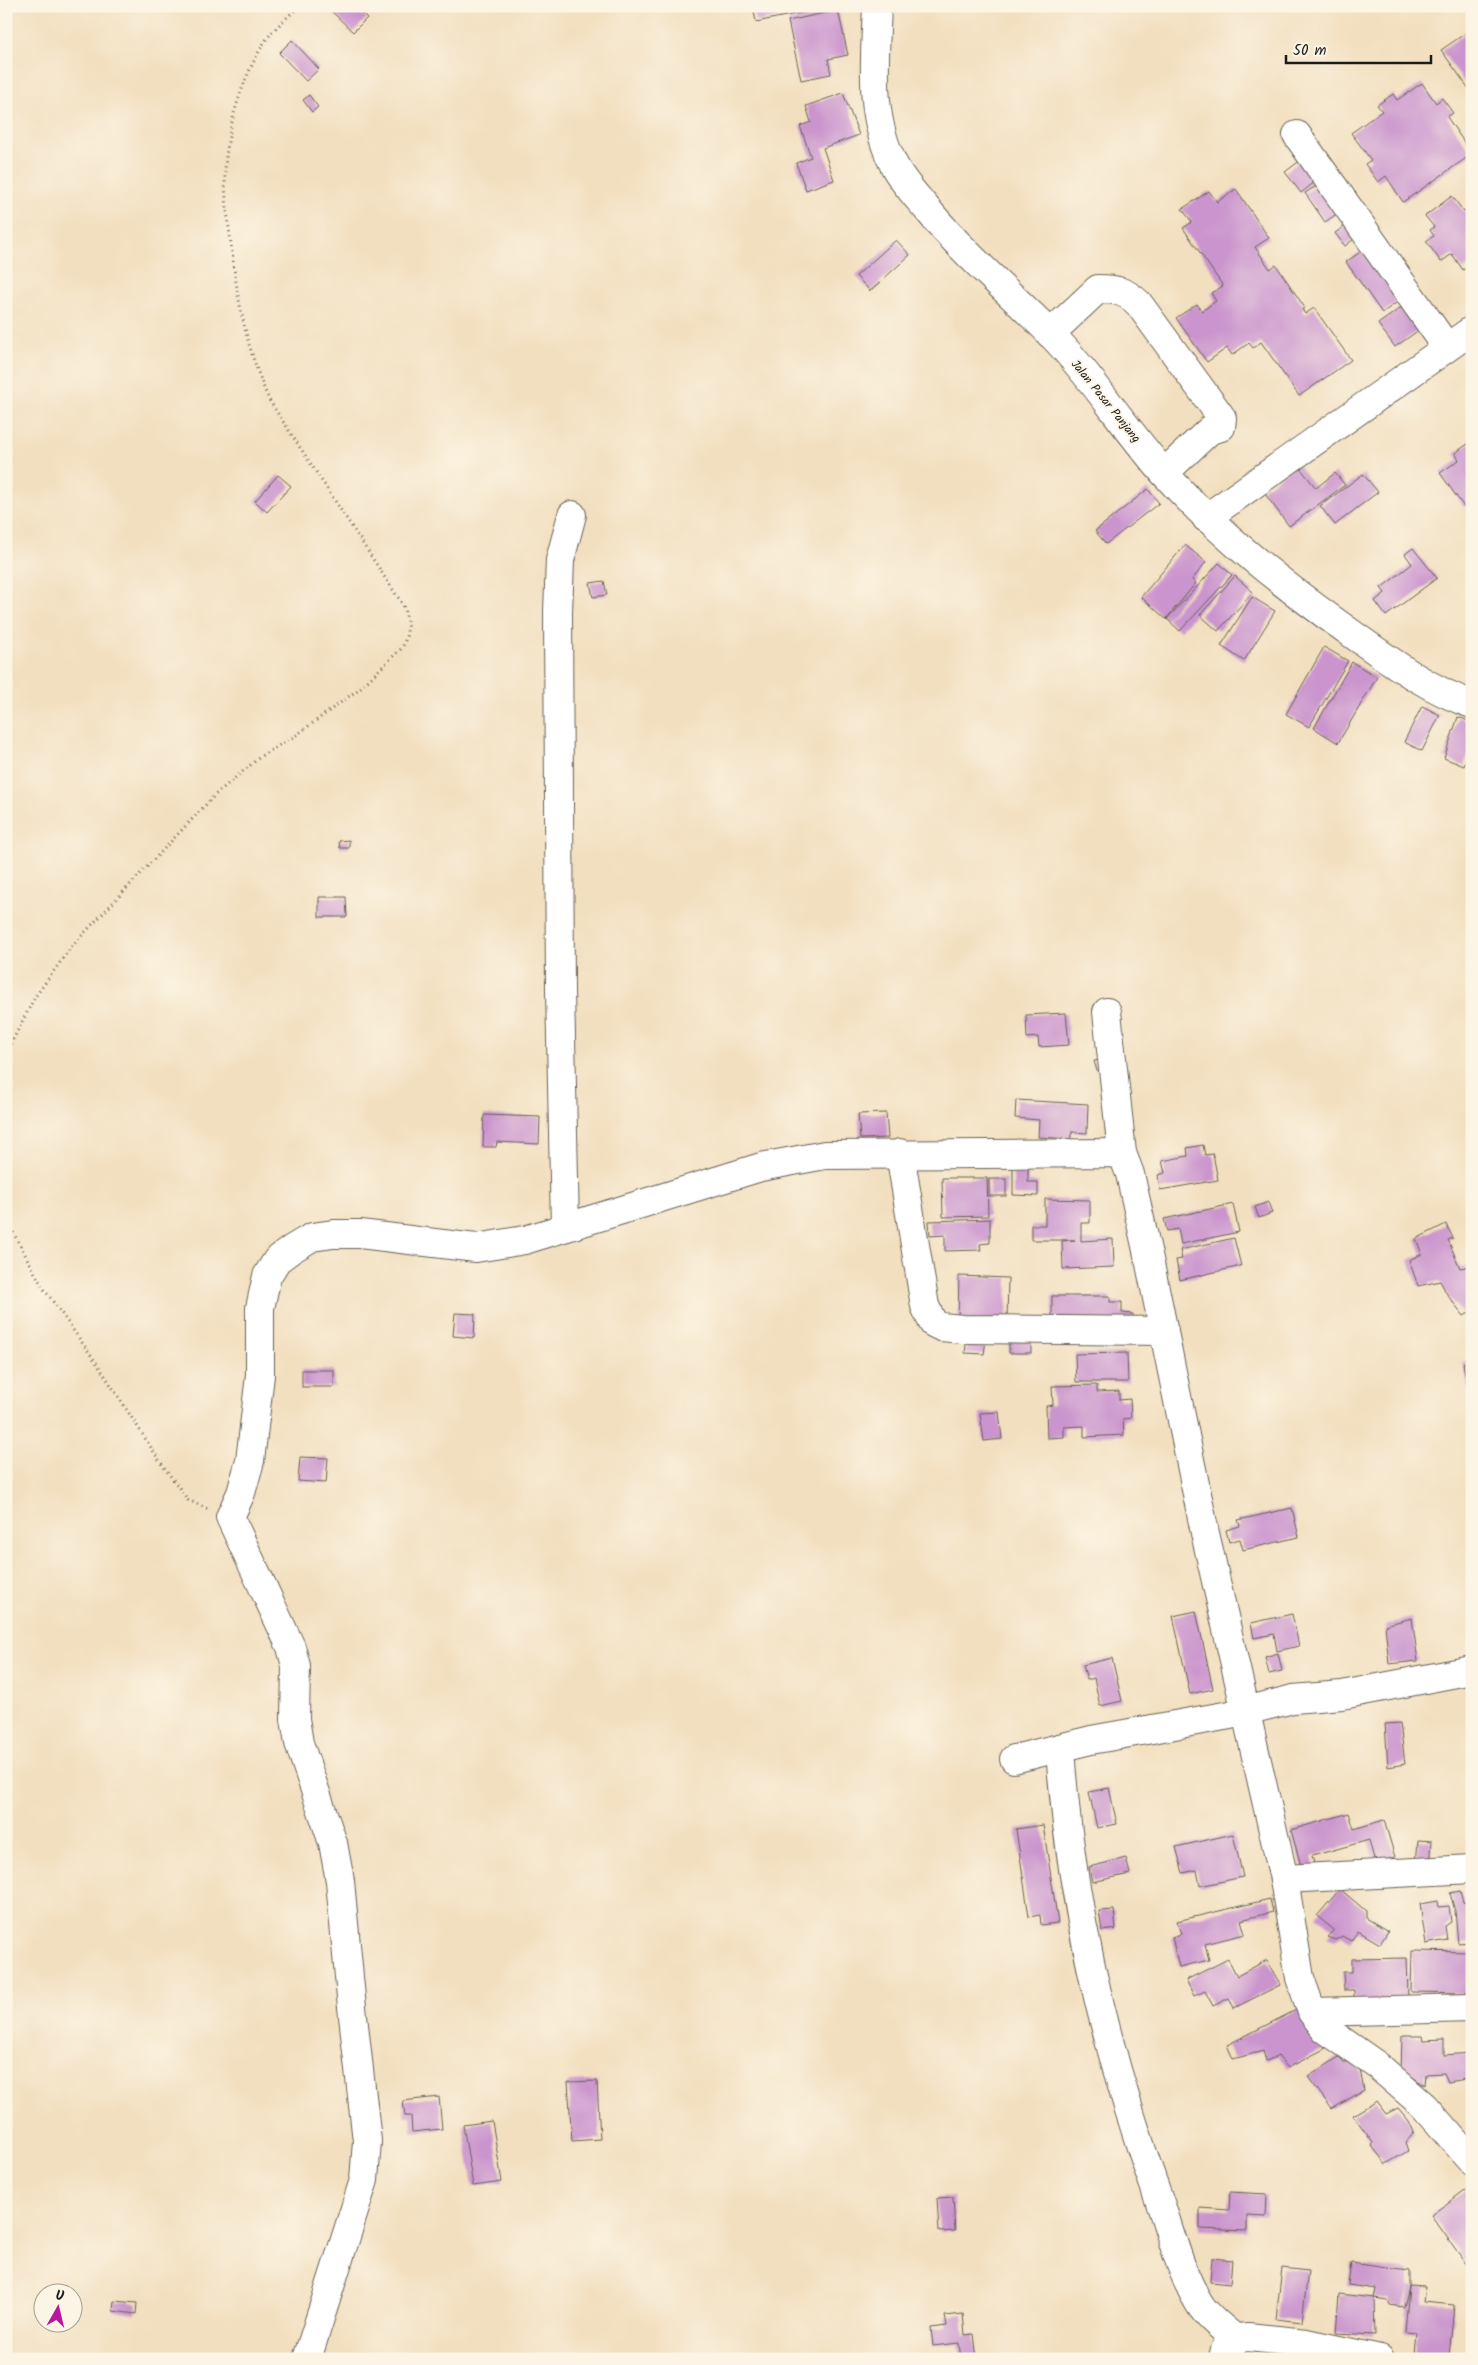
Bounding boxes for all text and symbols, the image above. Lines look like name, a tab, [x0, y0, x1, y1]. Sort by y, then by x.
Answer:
scale bar	[1286, 32, 1430, 64]
text: 50 m	[1293, 39, 1327, 63]
street label: Jalan Pasar Panjang	[1066, 356, 1145, 447]
north arrow	[32, 2282, 82, 2332]
text: U	[54, 2285, 66, 2308]

